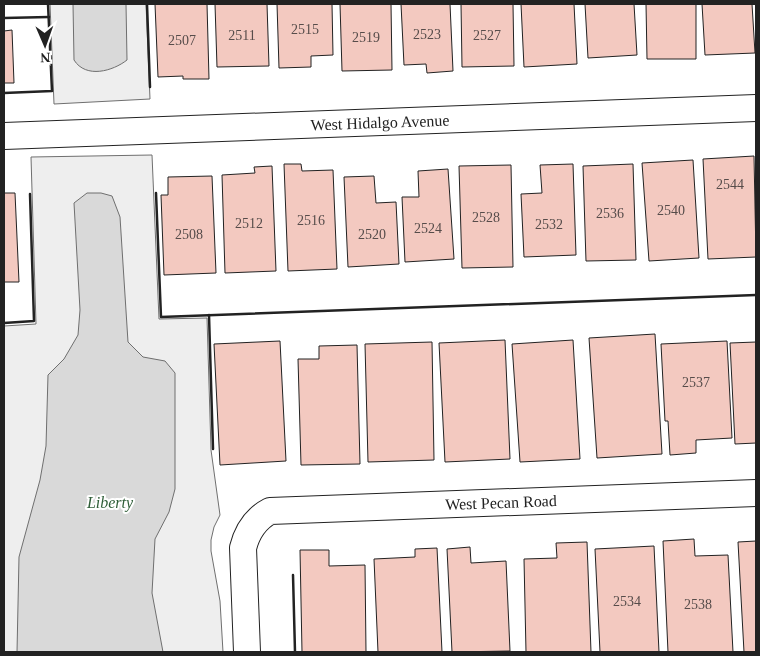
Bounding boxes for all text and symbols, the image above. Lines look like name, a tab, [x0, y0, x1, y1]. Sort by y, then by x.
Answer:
north arrow	[20, 20, 70, 70]
house number: 2515	[291, 22, 319, 37]
house number: 2523	[413, 27, 441, 42]
house number: 2511	[228, 28, 256, 43]
house number: 2527	[473, 28, 501, 43]
house number: 2519	[352, 30, 380, 45]
house number: 2507	[168, 33, 196, 48]
text: N	[40, 50, 51, 65]
street label: West Hidalgo Avenue	[310, 112, 450, 134]
house number: 2544	[716, 177, 744, 192]
house number: 2540	[657, 203, 685, 218]
house number: 2536	[596, 206, 624, 221]
house number: 2528	[472, 210, 500, 225]
house number: 2516	[297, 213, 325, 228]
house number: 2512	[235, 216, 263, 231]
house number: 2532	[535, 217, 563, 232]
house number: 2524	[414, 221, 442, 236]
house number: 2508	[175, 227, 203, 242]
house number: 2520	[358, 227, 386, 242]
house number: 2537	[682, 375, 710, 390]
street label: West Pecan Road	[445, 492, 557, 513]
park label: Liberty	[86, 494, 134, 512]
house number: 2534	[613, 594, 641, 609]
house number: 2538	[684, 597, 712, 612]

